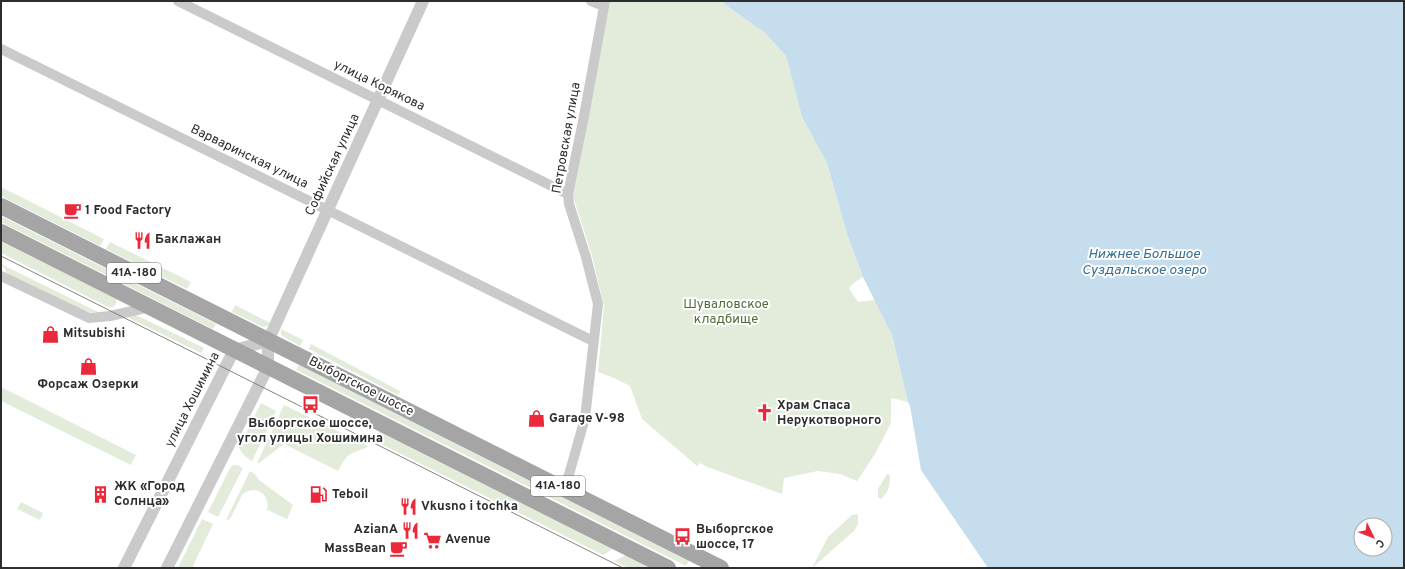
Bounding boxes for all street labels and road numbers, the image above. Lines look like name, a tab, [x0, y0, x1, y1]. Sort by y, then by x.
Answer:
street label: улица Корякова	[331, 57, 427, 115]
street label: Петровская улица	[549, 81, 585, 195]
street label: Софийская улица	[302, 111, 364, 219]
street label: Варваринская улица	[188, 122, 310, 192]
road number: 41А-180	[107, 263, 161, 283]
street label: улица Хошимина	[162, 350, 224, 450]
street label: Выборгское шоссе	[306, 354, 416, 420]
road number: 41А-180	[531, 476, 585, 496]

